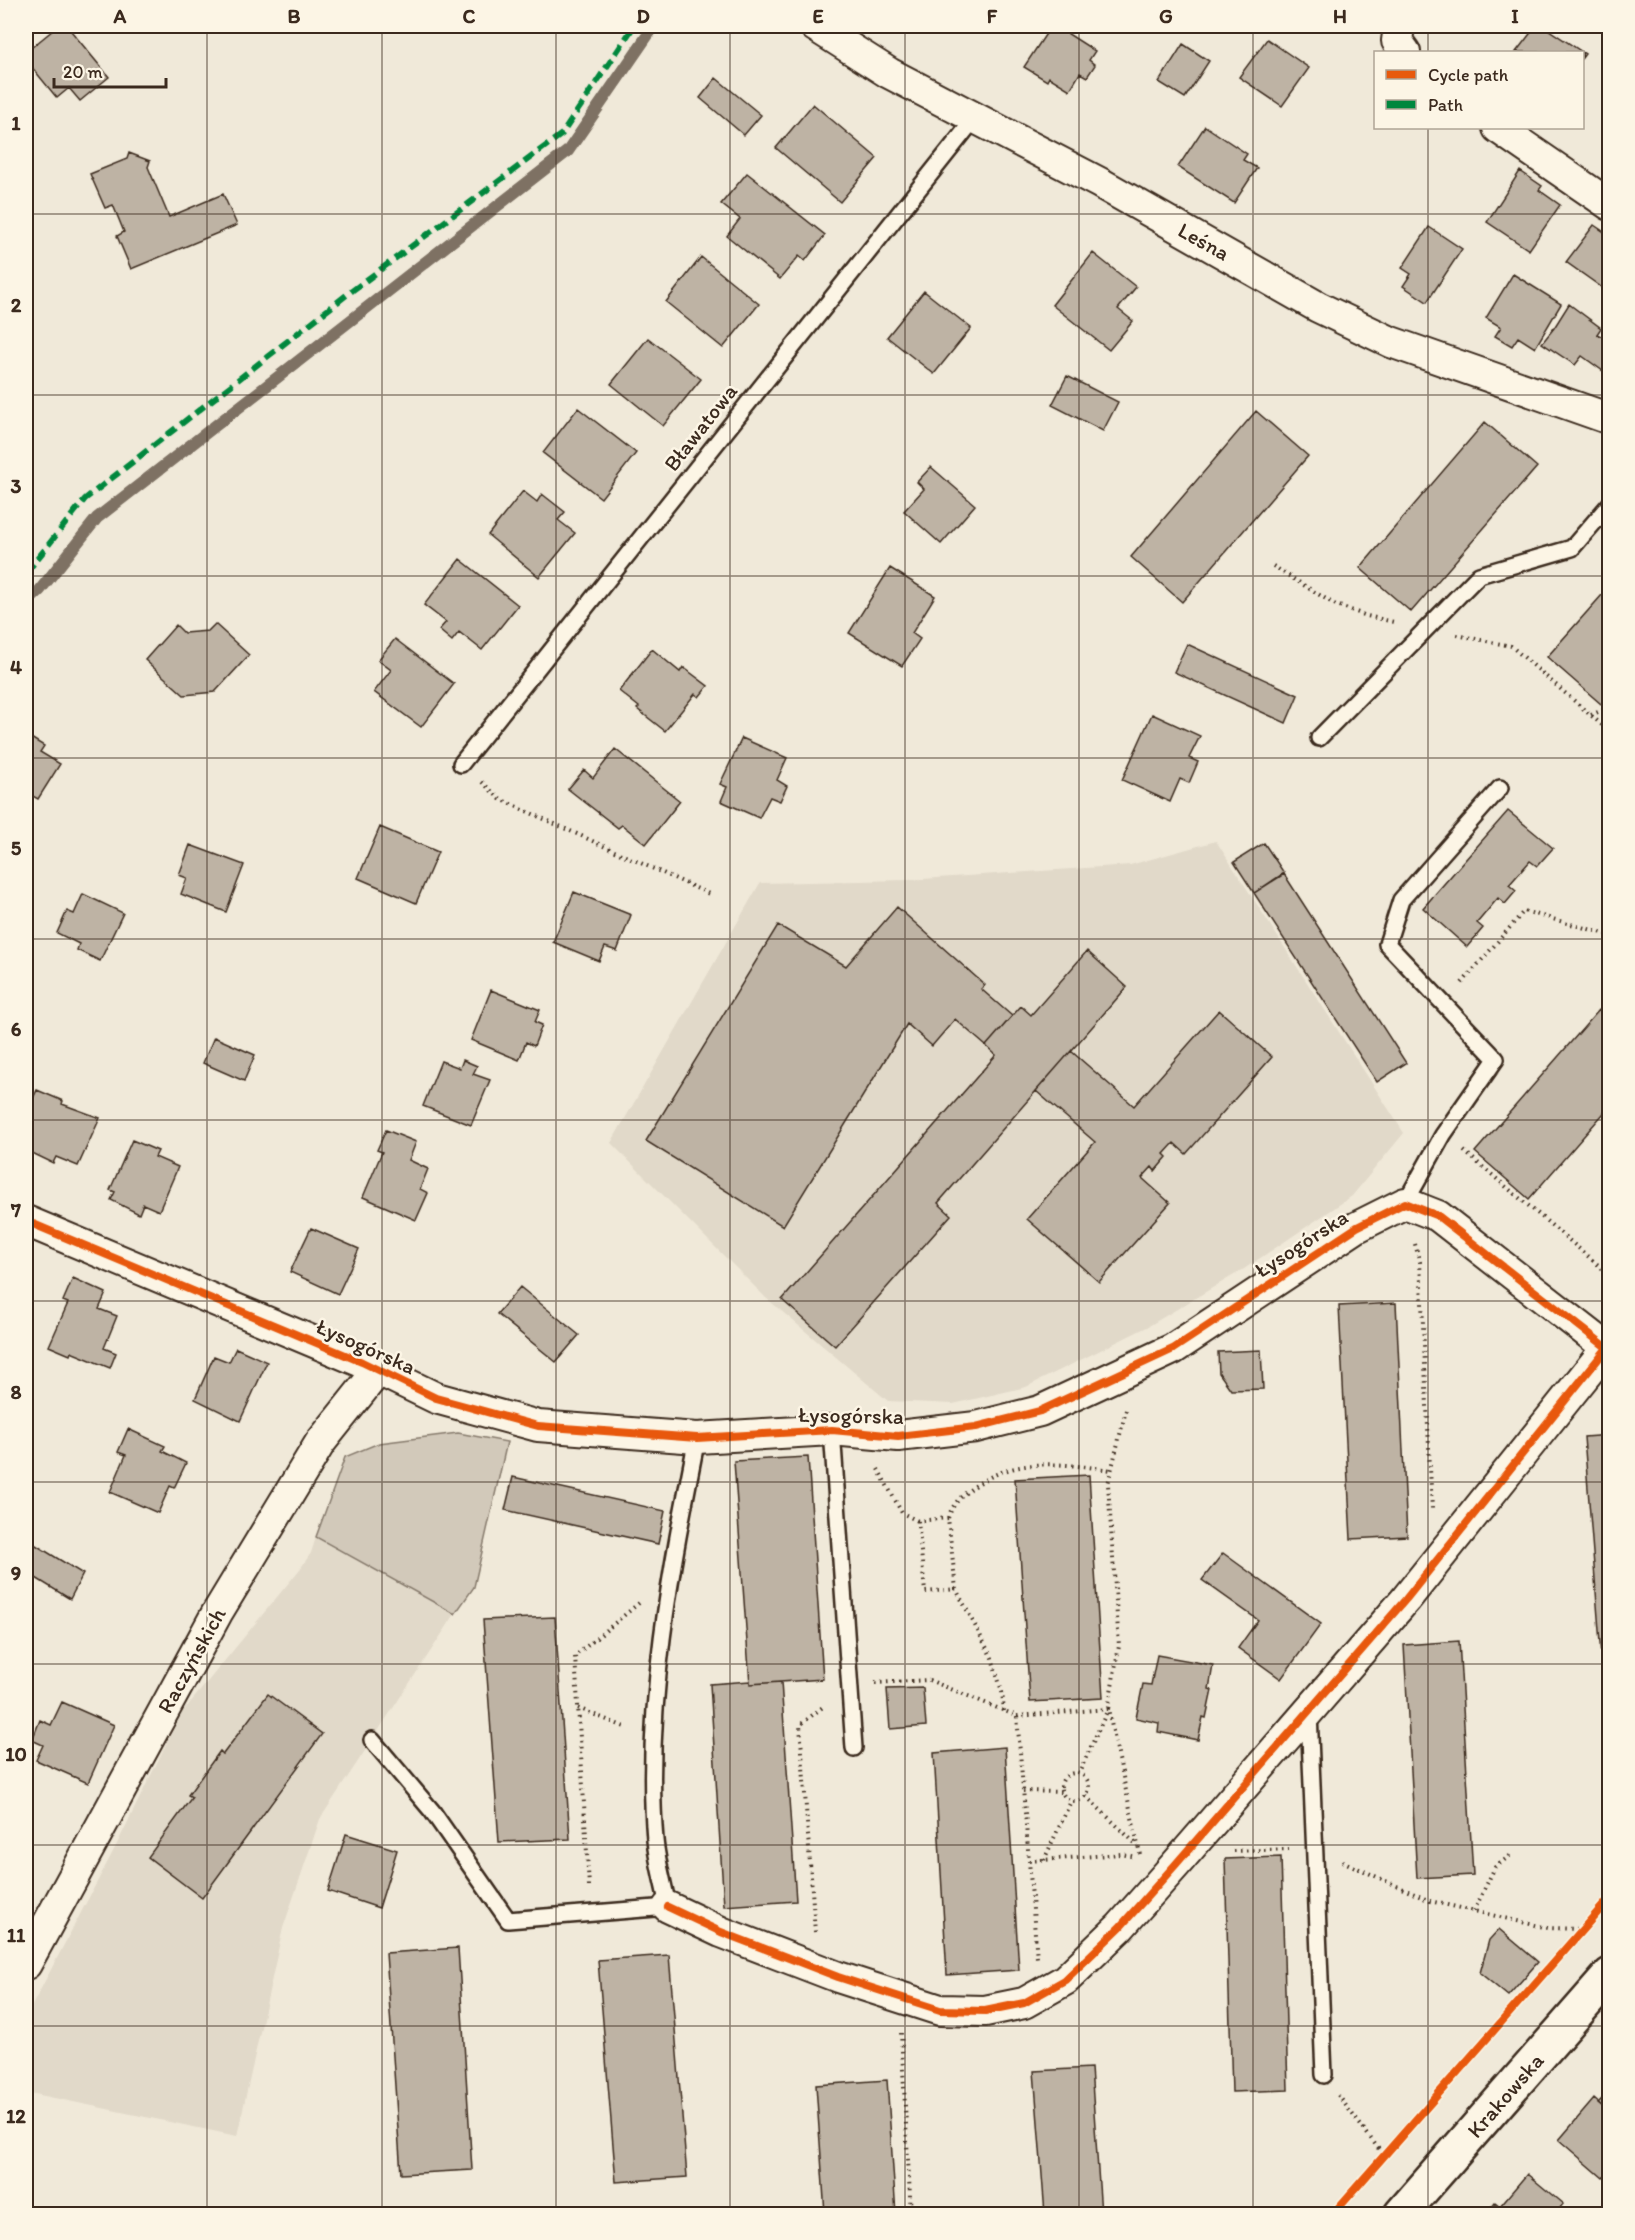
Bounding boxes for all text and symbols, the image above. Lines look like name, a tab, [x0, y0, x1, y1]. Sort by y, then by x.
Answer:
text: A	[113, 4, 127, 28]
text: B	[288, 4, 301, 28]
text: C	[463, 4, 476, 28]
text: D	[636, 4, 650, 28]
text: E	[812, 4, 824, 28]
text: F	[987, 4, 998, 28]
text: G	[1159, 4, 1173, 28]
text: H	[1333, 4, 1347, 28]
text: I	[1511, 4, 1519, 28]
scale bar	[54, 51, 166, 89]
legend	[1374, 51, 1584, 129]
text: 20 m	[63, 61, 103, 83]
text: Cycle path	[1428, 64, 1509, 86]
text: Path	[1428, 94, 1463, 116]
text: 1	[11, 111, 21, 135]
street label: Leśna	[1173, 216, 1234, 267]
text: 2	[11, 293, 22, 317]
street label: Bławatowa	[658, 378, 743, 476]
text: 3	[11, 474, 22, 498]
text: 4	[10, 655, 22, 679]
text: 5	[11, 836, 22, 860]
text: 6	[11, 1017, 22, 1041]
text: 7	[10, 1198, 21, 1222]
street label: Łysogórska	[1250, 1203, 1353, 1284]
street label: Łysogórska	[312, 1313, 420, 1380]
text: 8	[11, 1380, 22, 1404]
street label: Łysogórska	[798, 1401, 904, 1430]
text: 9	[11, 1561, 21, 1585]
street label: Raczyńskich	[151, 1603, 232, 1718]
text: 10	[5, 1742, 27, 1766]
text: 11	[7, 1923, 26, 1947]
street label: Krakowska	[1461, 2047, 1550, 2143]
text: 12	[6, 2104, 26, 2128]

